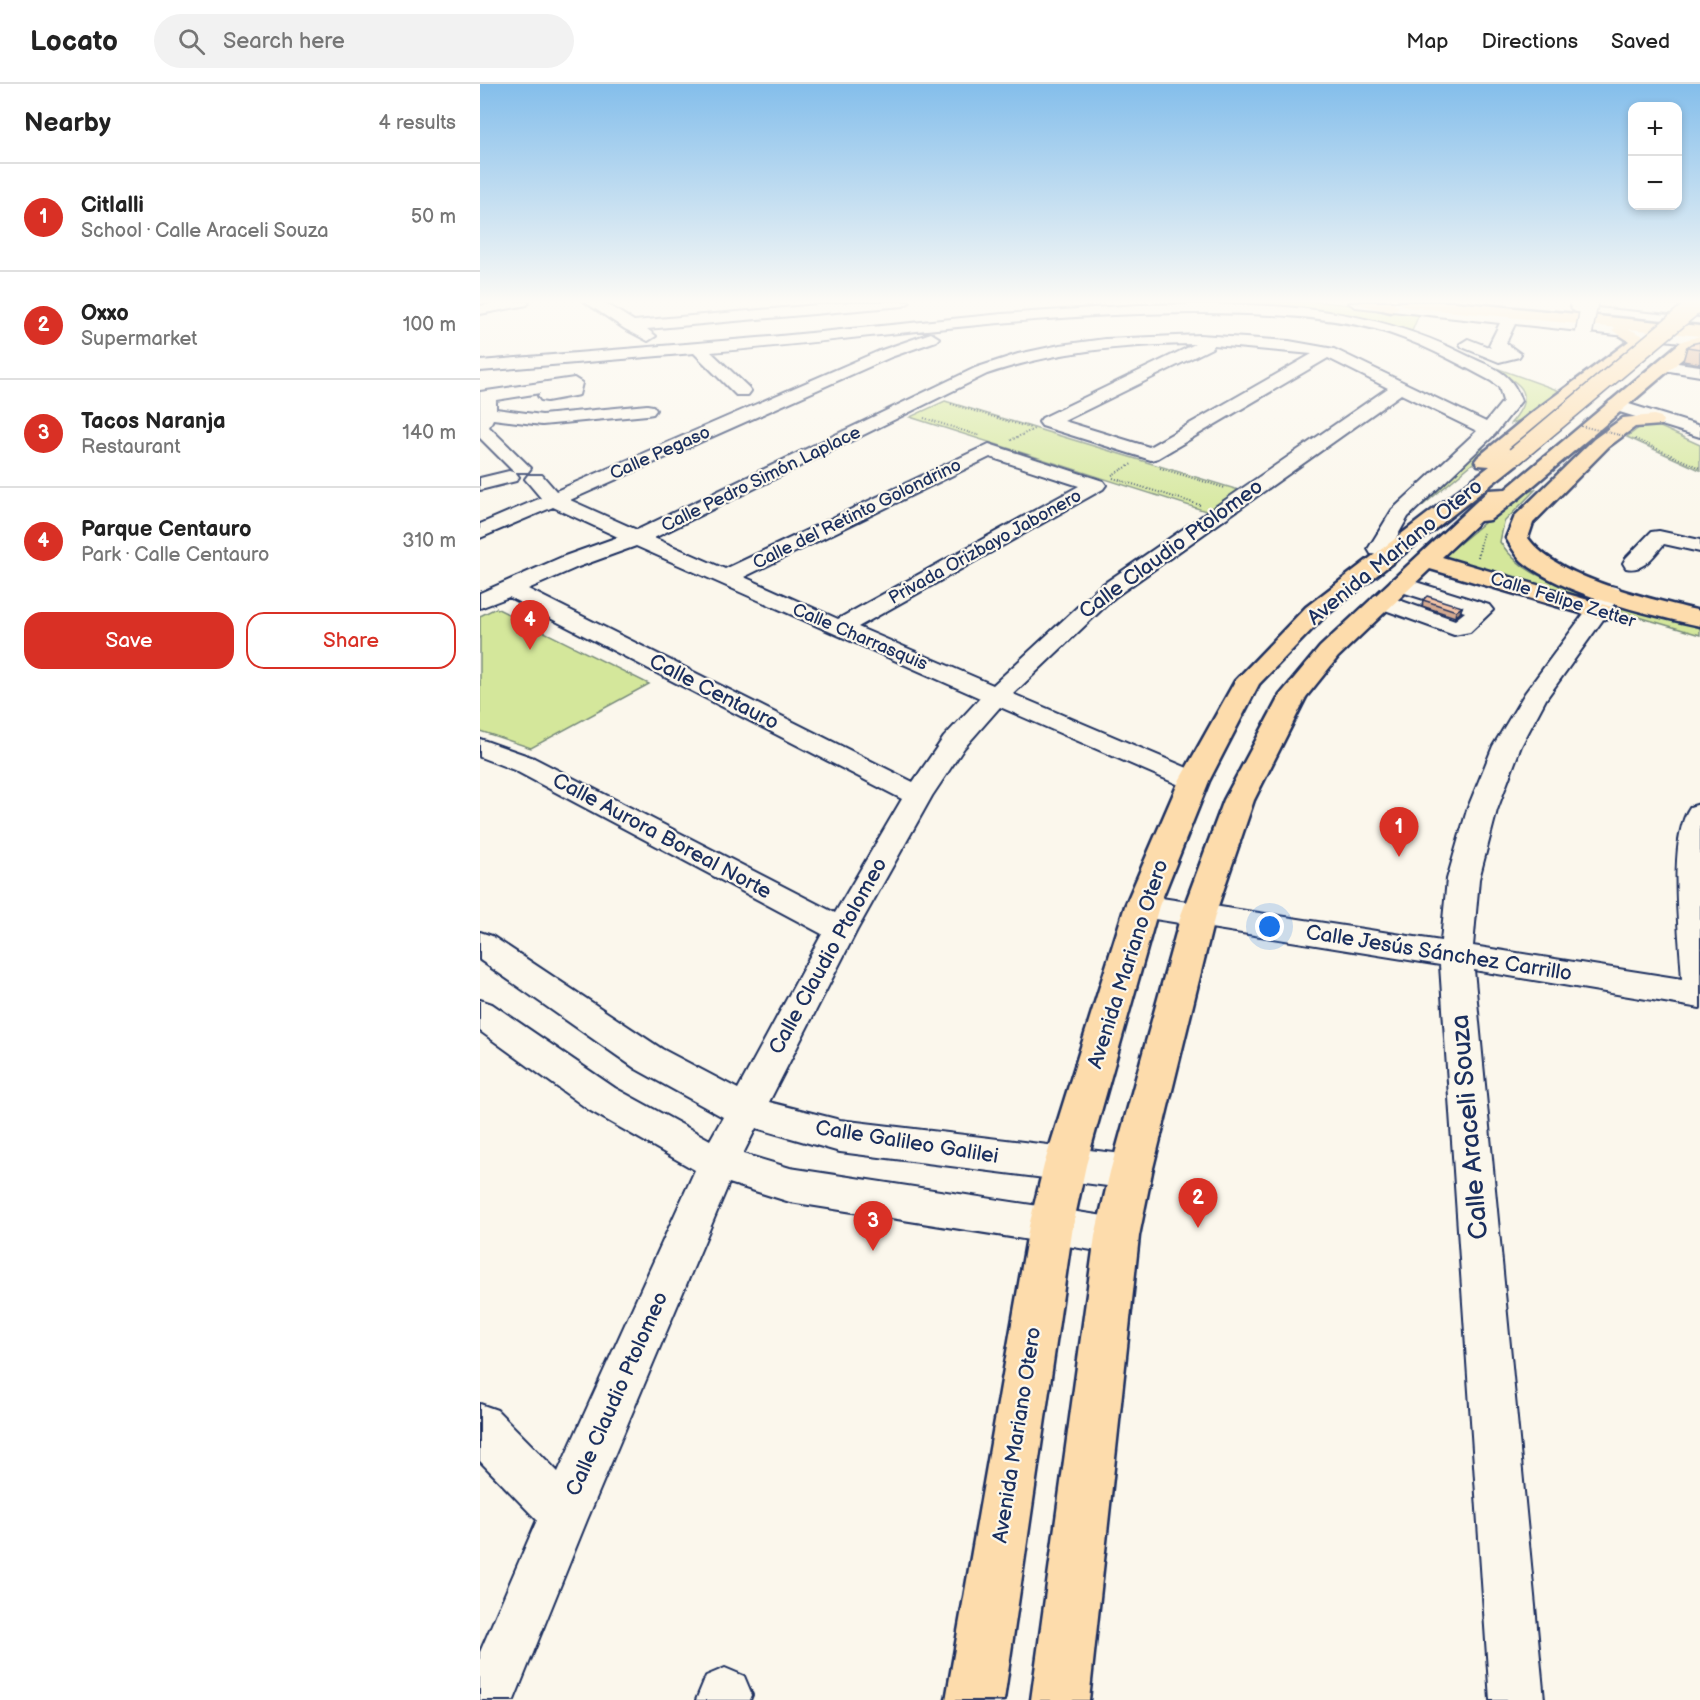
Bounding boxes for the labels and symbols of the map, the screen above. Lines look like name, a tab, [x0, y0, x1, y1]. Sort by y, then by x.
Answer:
street label: Calle Pedro Simón Laplace	[658, 421, 864, 536]
street label: Calle Pegaso	[607, 422, 713, 484]
street label: Calle del Retinto Golondrino	[749, 454, 965, 574]
street label: Calle Claudio Ptolomeo	[1074, 474, 1268, 624]
street label: Avenida Mariano Otero	[1302, 474, 1488, 630]
street label: Privada Orizbayo Jabonero	[885, 485, 1085, 609]
street label: Calle Felipe Zetter	[1488, 568, 1639, 632]
street label: Calle Charrasquis	[789, 599, 931, 675]
pin: 4	[511, 600, 550, 650]
street label: Calle Centauro	[645, 649, 783, 735]
street label: Calle Aurora Boreal Norte	[548, 768, 776, 904]
pin: 1	[1380, 808, 1418, 857]
street label: Calle Claudio Ptolomeo	[764, 853, 893, 1059]
street label: Avenida Mariano Otero	[1082, 856, 1174, 1072]
your location	[1255, 912, 1284, 941]
street label: Calle Jesús Sánchez Carrillo	[1304, 920, 1574, 986]
street label: Calle Araceli Souza	[1445, 1013, 1495, 1241]
street label: Calle Galileo Galilei	[814, 1115, 1000, 1169]
pin: 2	[1178, 1178, 1218, 1228]
pin: 3	[854, 1202, 892, 1251]
street label: Calle Claudio Ptolomeo	[561, 1288, 673, 1500]
street label: Avenida Mariano Otero	[988, 1325, 1046, 1545]

